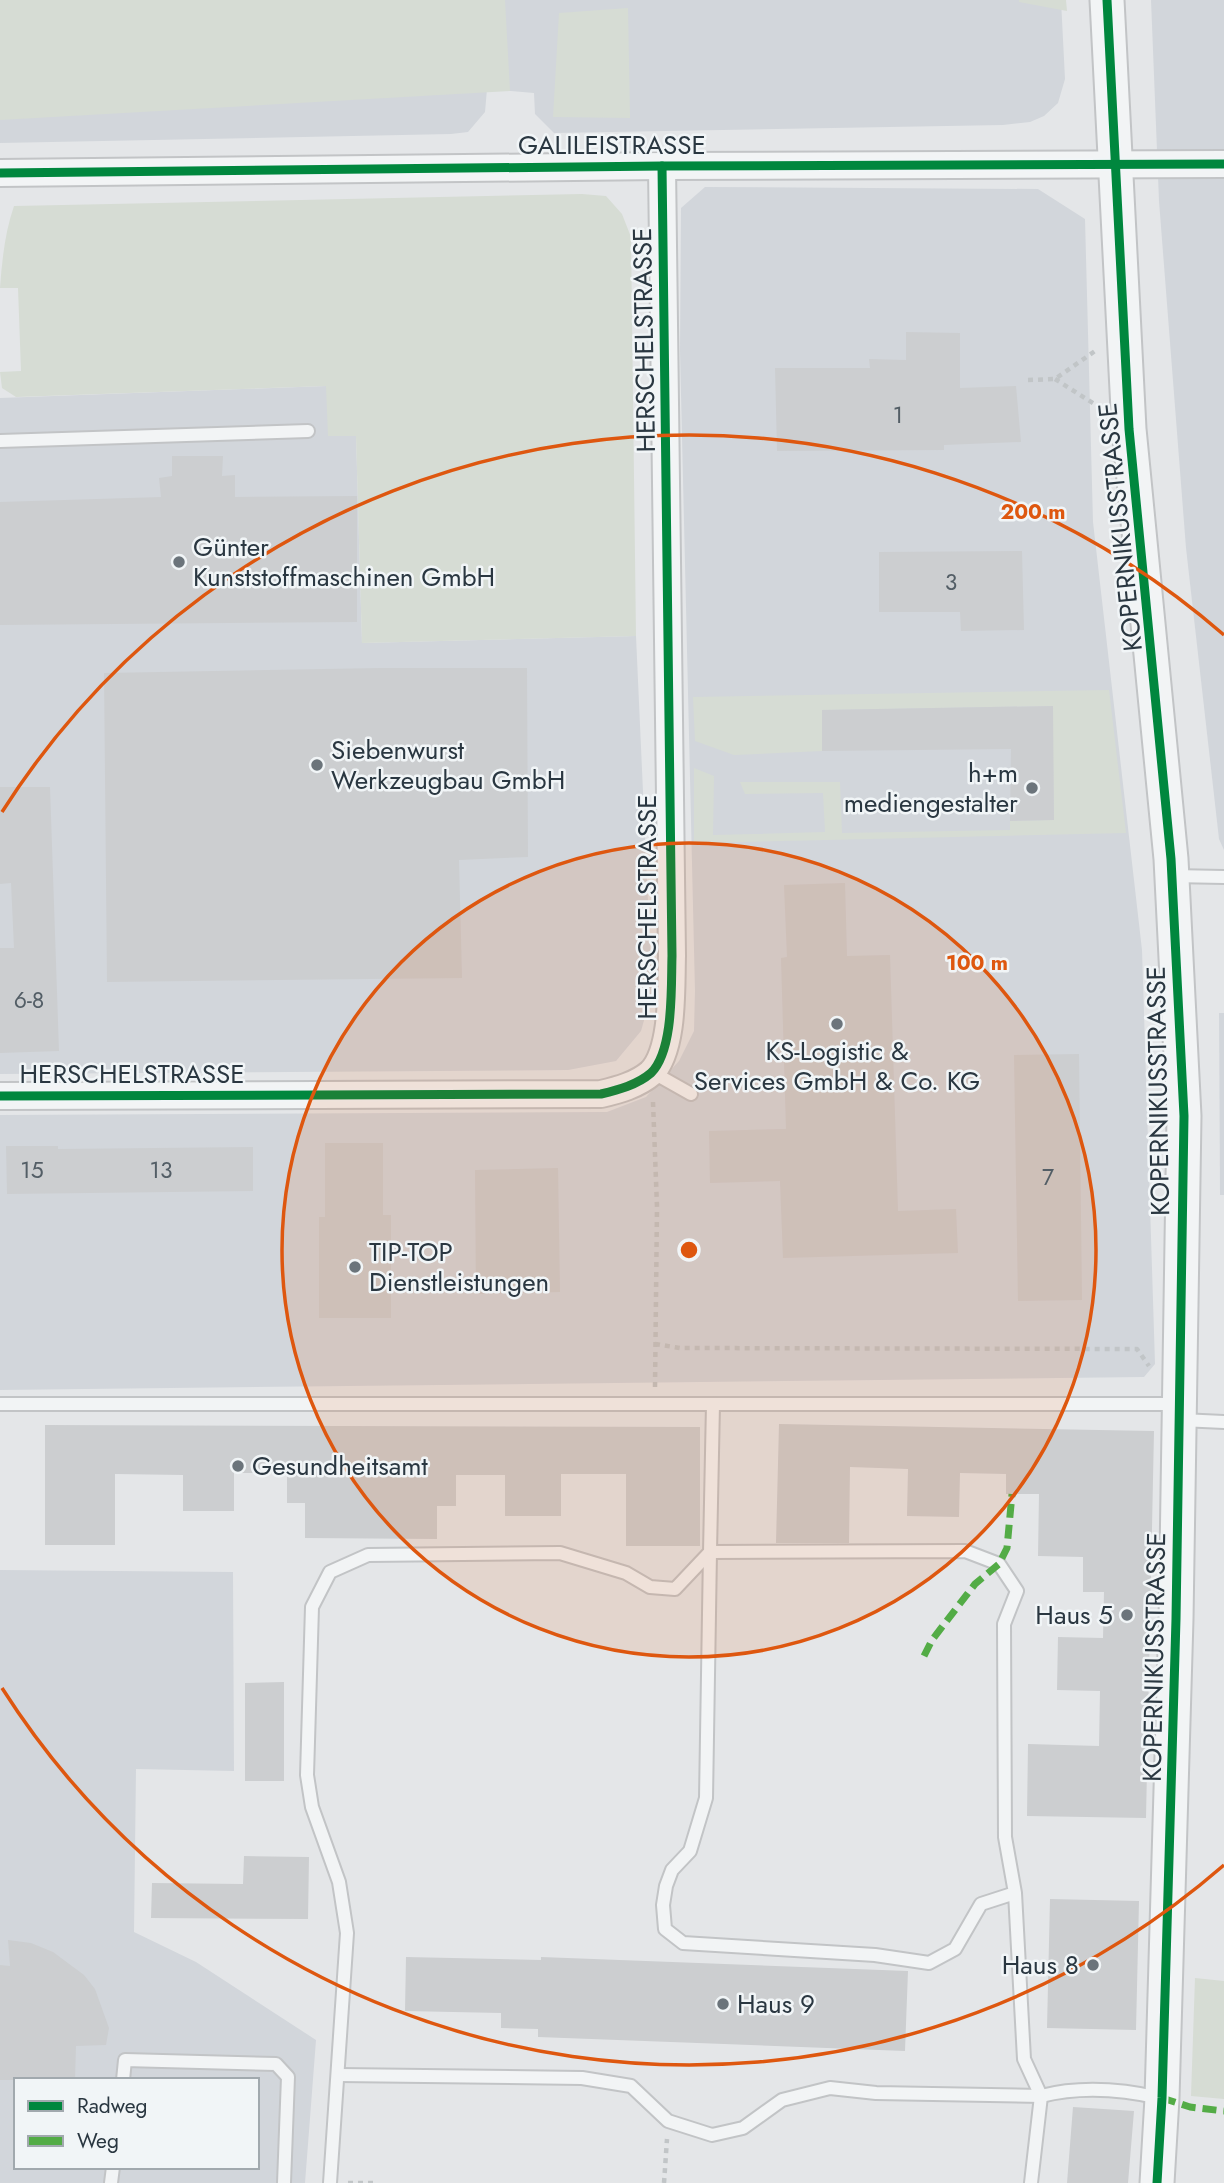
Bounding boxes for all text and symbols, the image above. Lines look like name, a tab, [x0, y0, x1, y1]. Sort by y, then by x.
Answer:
street label: GALILEISTRASSE	[518, 126, 706, 164]
street label: HERSCHELSTRASSE	[623, 227, 665, 453]
house number: 1	[893, 398, 903, 432]
street label: KOPERNIKUSSTRASSE	[1088, 401, 1152, 653]
text: 200 m	[1000, 497, 1066, 527]
place label: Günter Kunststoffmaschinen GmbH	[193, 528, 495, 596]
marker: Günter Kunststoffmaschinen GmbH	[171, 554, 187, 570]
house number: 3	[945, 565, 957, 599]
place label: Siebenwurst Werkzeugbau GmbH	[331, 731, 565, 799]
place label: h+m mediengestalter	[844, 754, 1018, 822]
marker: Siebenwurst Werkzeugbau GmbH	[309, 757, 325, 773]
marker: h+m mediengestalter	[1024, 780, 1040, 796]
street label: HERSCHELSTRASSE	[628, 795, 666, 1019]
text: 100 m	[946, 948, 1008, 978]
street label: KOPERNIKUSSTRASSE	[1137, 966, 1179, 1216]
house number: 6-8	[14, 983, 44, 1017]
marker: KS-Logistic & Services GmbH & Co. KG	[829, 1016, 845, 1032]
place label: KS-Logistic & Services GmbH & Co. KG	[694, 1032, 980, 1100]
street label: HERSCHELSTRASSE	[20, 1055, 244, 1093]
house number: 15	[20, 1153, 44, 1187]
house number: 13	[150, 1153, 172, 1187]
house number: 7	[1042, 1160, 1054, 1194]
place label: TIP-TOP Dienstleistungen	[369, 1233, 549, 1301]
centre of rings	[677, 1238, 701, 1262]
marker: TIP-TOP Dienstleistungen	[347, 1259, 363, 1275]
place label: Gesundheitsamt	[252, 1447, 428, 1485]
marker: Gesundheitsamt	[230, 1458, 246, 1474]
street label: KOPERNIKUSSTRASSE	[1133, 1532, 1175, 1782]
place label: Haus 5	[1035, 1596, 1113, 1634]
marker: Haus 5	[1119, 1607, 1135, 1623]
place label: Haus 8	[1002, 1946, 1079, 1984]
marker: Haus 8	[1085, 1957, 1101, 1973]
place label: Haus 9	[737, 1985, 815, 2023]
marker: Haus 9	[715, 1996, 731, 2012]
legend	[14, 2078, 259, 2169]
text: Radweg	[77, 2091, 148, 2121]
text: Weg	[77, 2126, 119, 2156]

